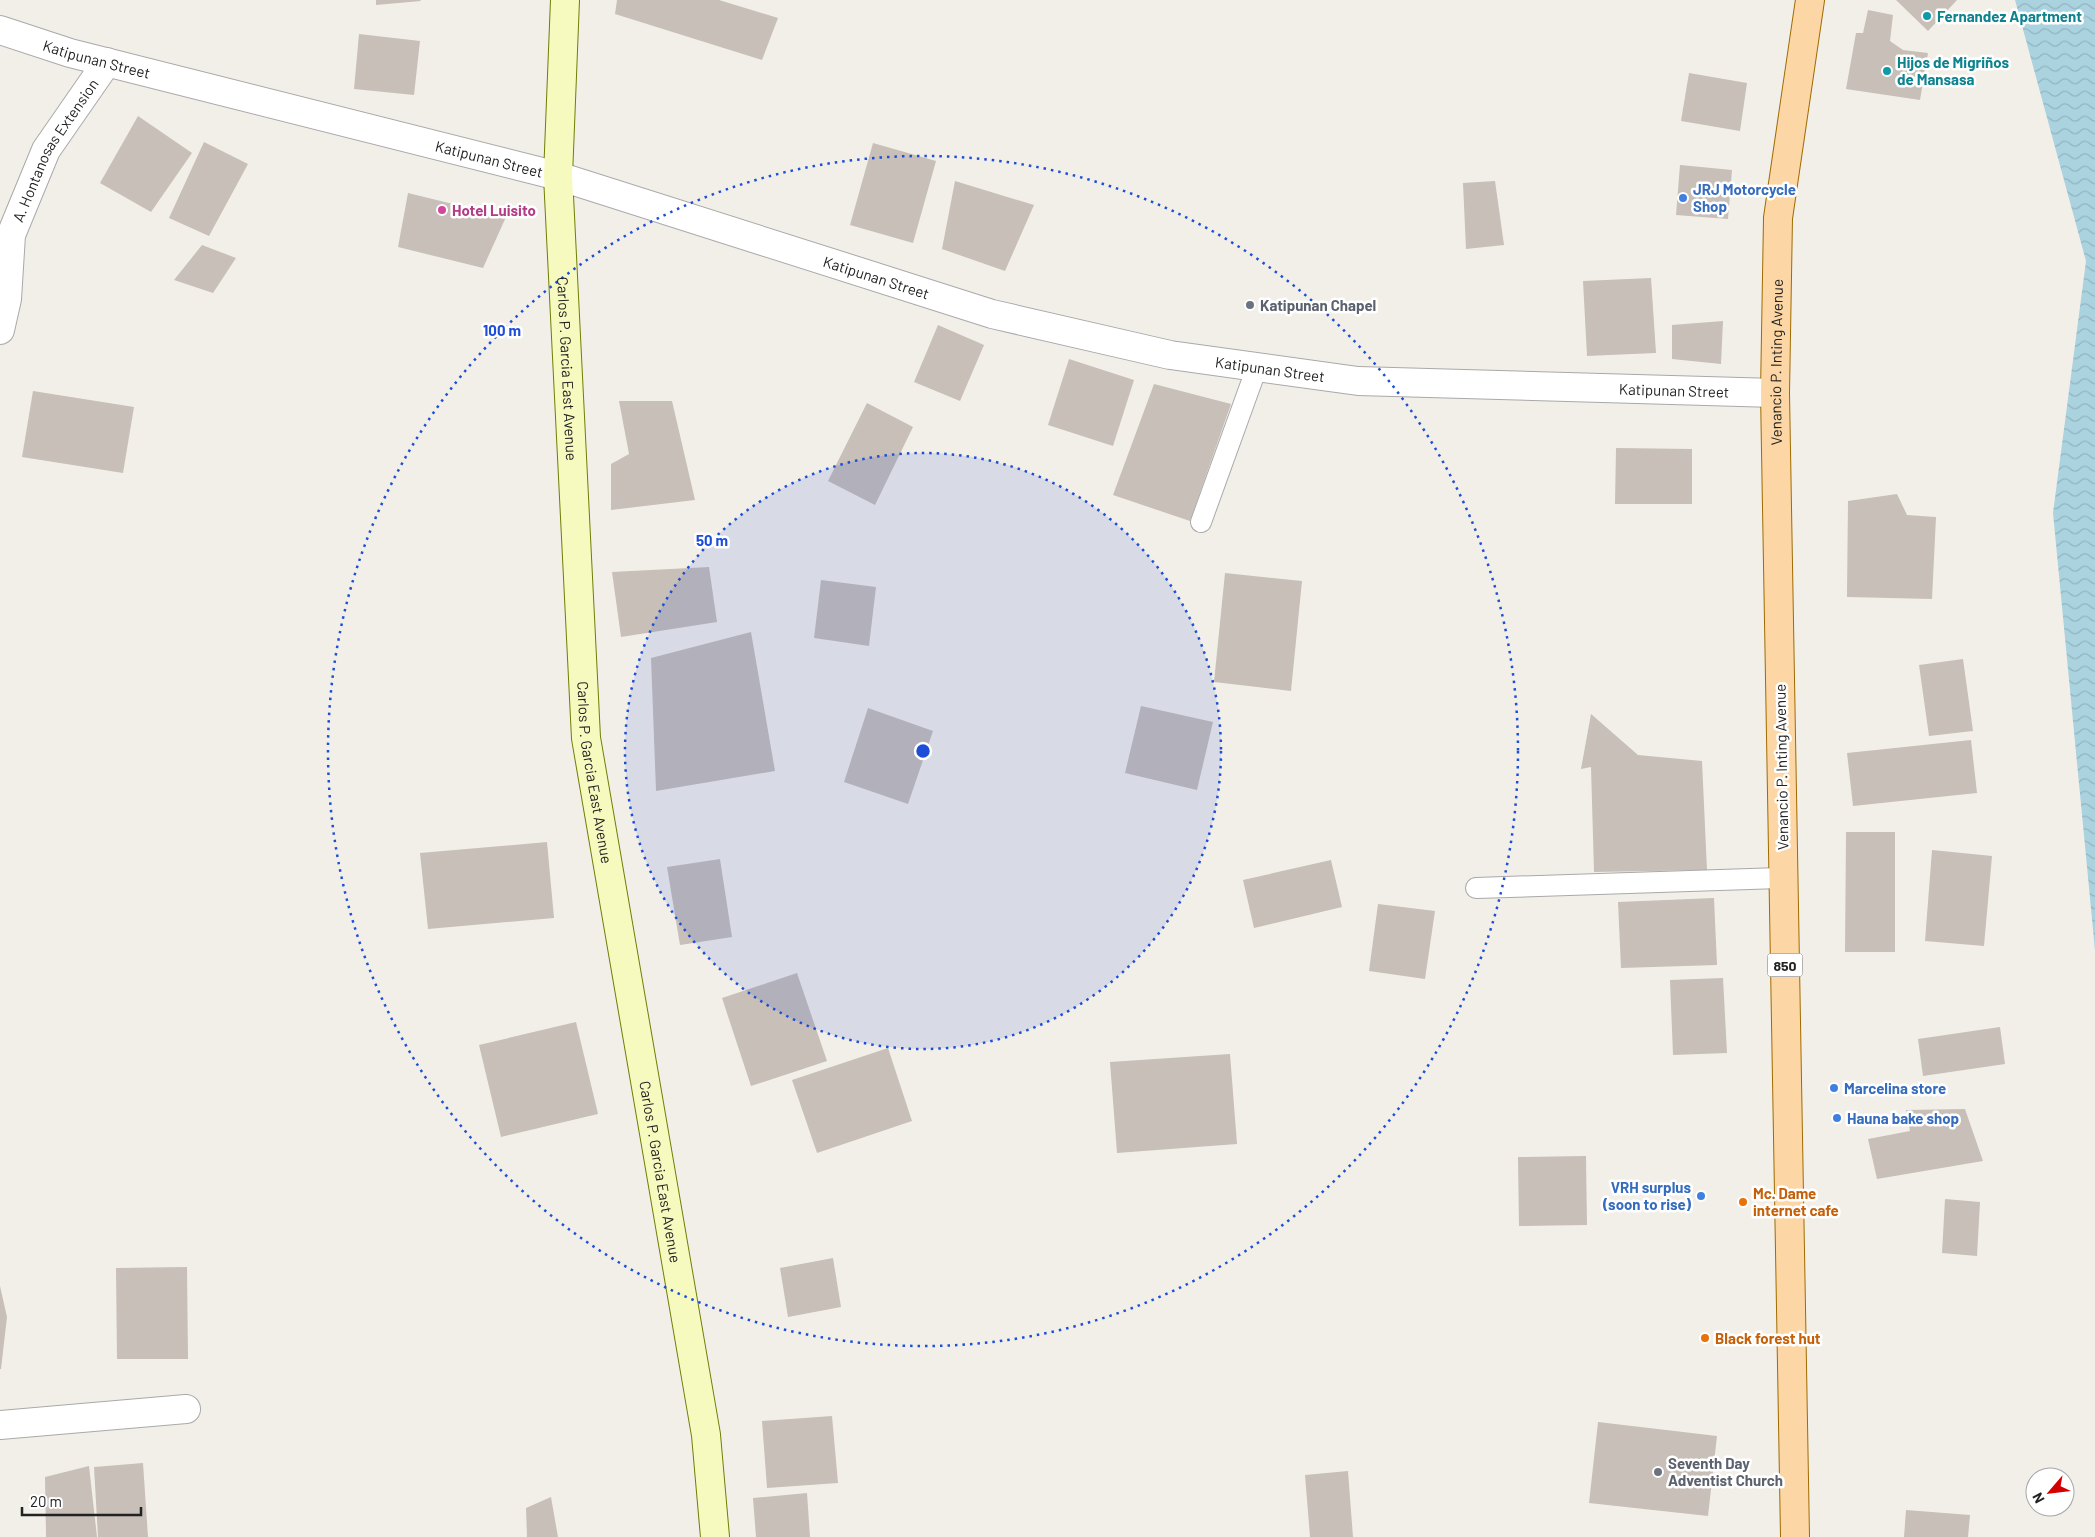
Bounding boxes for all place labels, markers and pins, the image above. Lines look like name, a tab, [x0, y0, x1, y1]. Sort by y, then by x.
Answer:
place label: Fernandez Apartment	[1937, 7, 2082, 25]
marker: Fernandez Apartment	[1921, 10, 1933, 22]
place label: Hijos de Migriños de Mansasa	[1897, 53, 2010, 88]
marker: Hijos de Migriños de Mansasa	[1881, 65, 1893, 77]
place label: JRJ Motorcycle Shop	[1693, 180, 1796, 215]
marker: JRJ Motorcycle Shop	[1677, 192, 1689, 204]
place label: Hotel Luisito	[452, 201, 536, 219]
marker: Hotel Luisito	[436, 204, 448, 216]
place label: Katipunan Chapel	[1260, 296, 1376, 314]
marker: Katipunan Chapel	[1244, 299, 1256, 311]
centre of rings	[914, 742, 932, 760]
place label: Marcelina store	[1844, 1079, 1946, 1097]
marker: Marcelina store	[1828, 1082, 1840, 1094]
place label: Hauna bake shop	[1847, 1109, 1959, 1127]
marker: Hauna bake shop	[1831, 1112, 1843, 1124]
place label: VRH surplus (soon to rise)	[1602, 1178, 1692, 1213]
place label: Mc. Dame internet cafe	[1753, 1184, 1839, 1219]
marker: VRH surplus (soon to rise)	[1695, 1190, 1707, 1202]
marker: Mc. Dame internet cafe	[1737, 1196, 1749, 1208]
place label: Black forest hut	[1715, 1329, 1821, 1347]
marker: Black forest hut	[1699, 1332, 1711, 1344]
place label: Seventh Day Adventist Church	[1668, 1454, 1783, 1489]
marker: Seventh Day Adventist Church	[1652, 1466, 1664, 1478]

